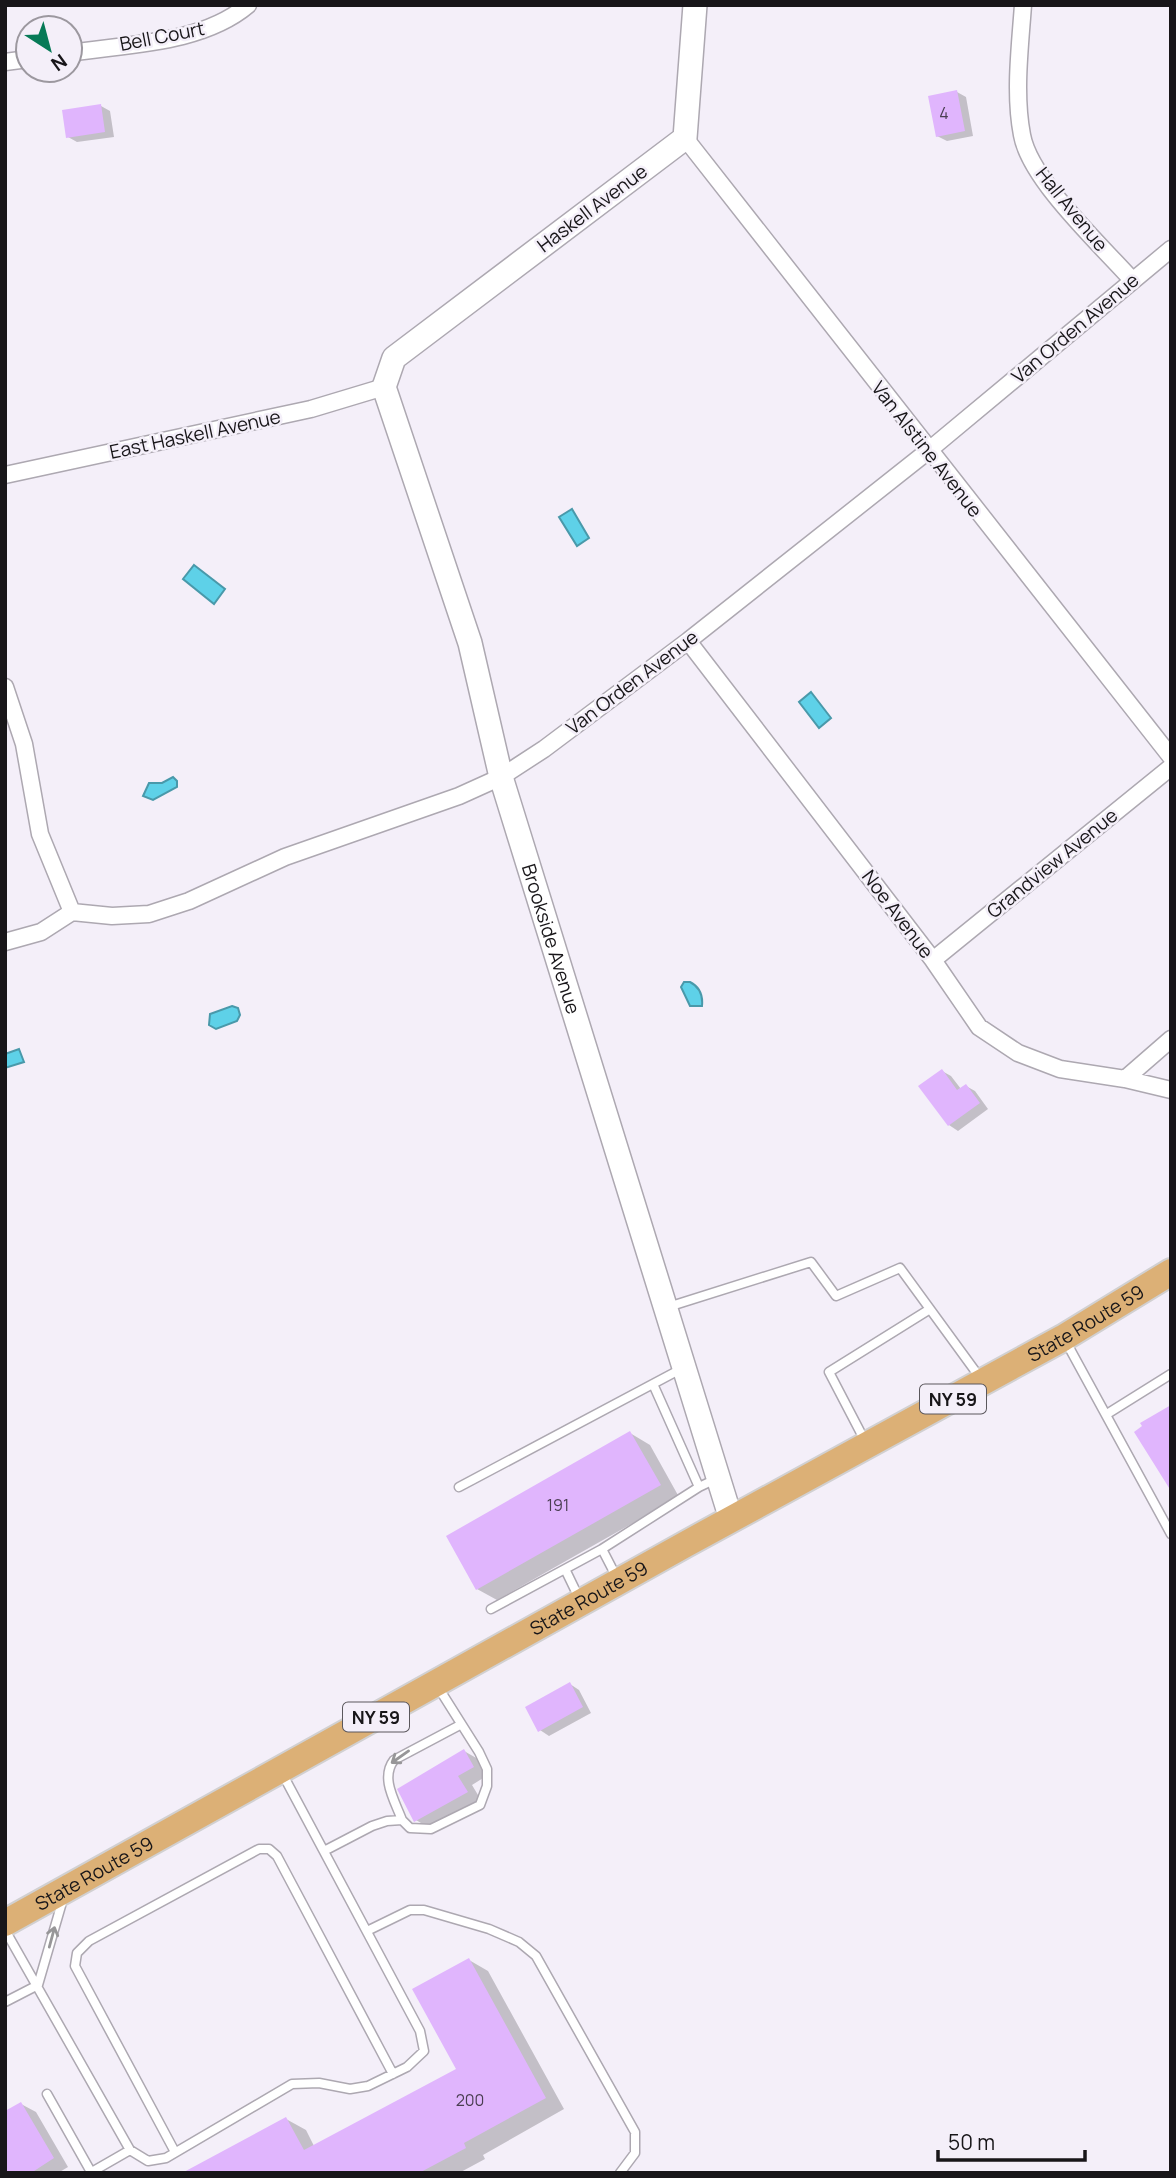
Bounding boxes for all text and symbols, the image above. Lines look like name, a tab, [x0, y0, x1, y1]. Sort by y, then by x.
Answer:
north arrow	[14, 14, 84, 84]
street label: Bell Court	[117, 15, 207, 57]
text: N	[46, 48, 72, 77]
house number: 4	[939, 102, 949, 124]
street label: Haskell Avenue	[532, 158, 652, 258]
street label: Hall Avenue	[1030, 161, 1114, 257]
street label: Van Orden Avenue	[1006, 267, 1144, 389]
street label: Van Alstine Avenue	[866, 376, 988, 522]
street label: East Haskell Avenue	[107, 403, 283, 465]
street label: Van Orden Avenue	[561, 624, 703, 740]
street label: Grandview Avenue	[981, 802, 1123, 924]
street label: Brookside Avenue	[516, 861, 587, 1017]
street label: Noe Avenue	[856, 865, 940, 963]
street label: State Route 59	[1023, 1279, 1149, 1368]
road number: NY 59	[920, 1384, 986, 1414]
house number: 191	[547, 1494, 569, 1516]
street label: State Route 59	[525, 1555, 652, 1641]
road number: NY 59	[343, 1702, 409, 1732]
one-way arrow	[391, 1750, 410, 1764]
street label: State Route 59	[30, 1830, 158, 1917]
one-way arrow	[47, 1926, 60, 1948]
house number: 200	[456, 2089, 484, 2111]
scale bar	[938, 2118, 1085, 2162]
text: 50 m	[948, 2128, 995, 2156]

